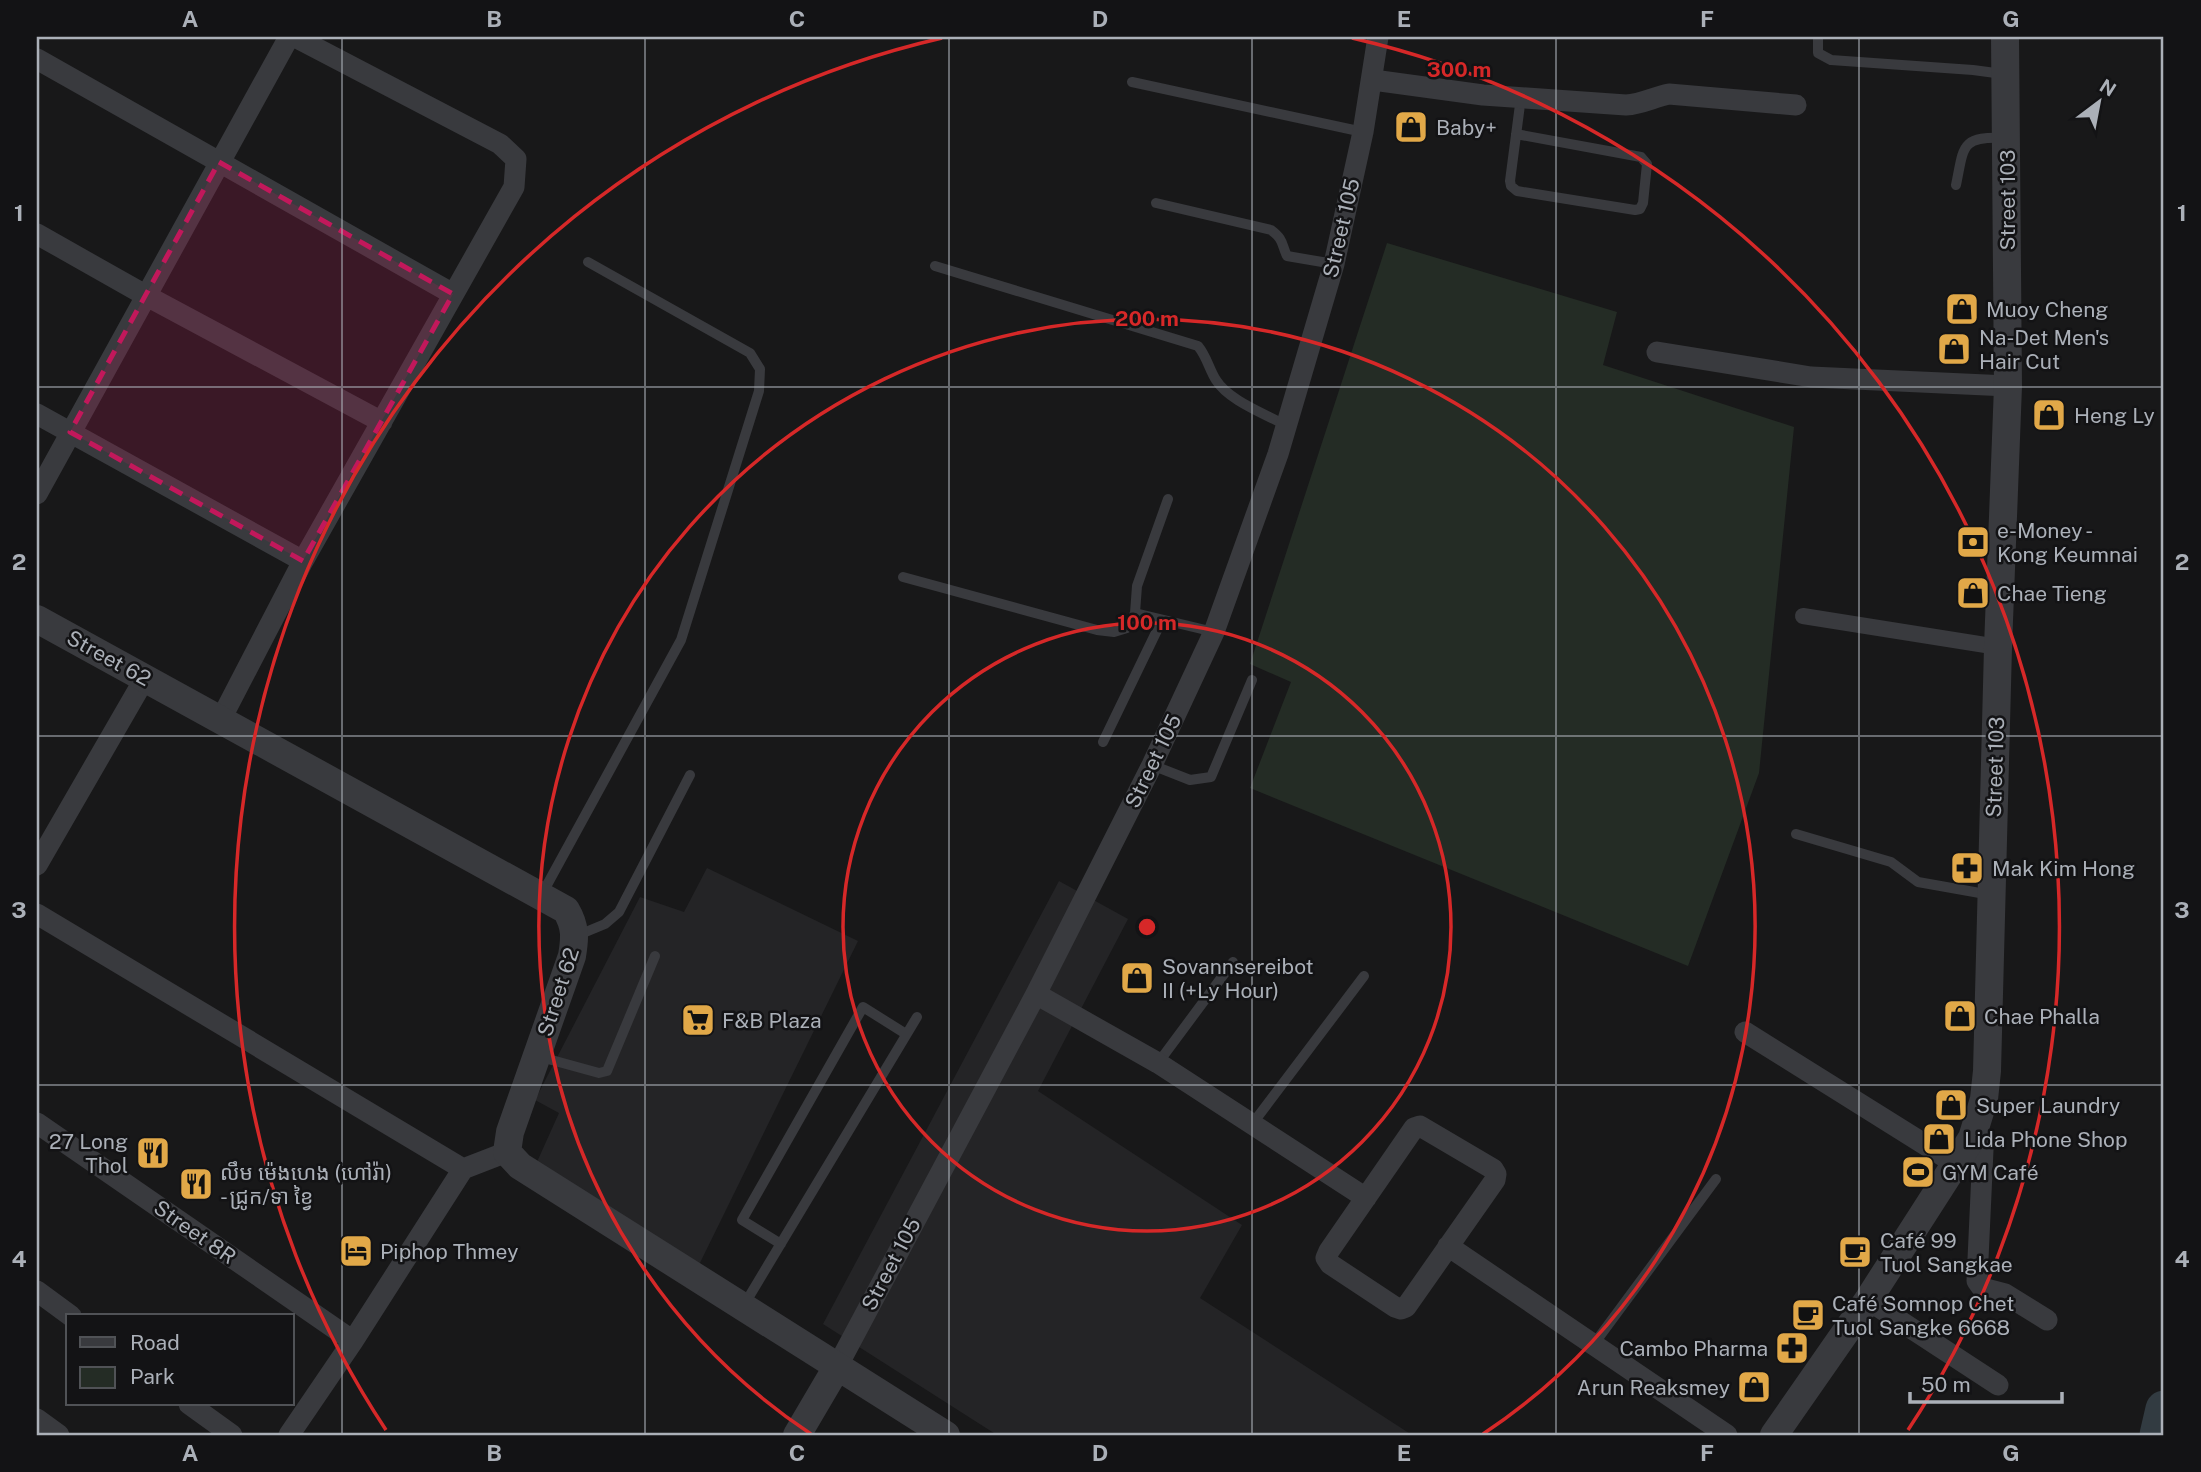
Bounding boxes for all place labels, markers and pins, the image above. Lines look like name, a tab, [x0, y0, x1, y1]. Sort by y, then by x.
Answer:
shop icon: Baby+	[1392, 108, 1430, 146]
place label: Baby+	[1436, 115, 1497, 140]
shop icon: Muoy Cheng	[1943, 290, 1981, 328]
place label: Muoy Cheng	[1986, 297, 2108, 322]
place label: Na-Det Men's Hair Cut	[1979, 325, 2109, 374]
shop icon: Na-Det Men's Hair Cut	[1935, 330, 1973, 368]
shop icon: Heng Ly	[2030, 396, 2068, 434]
place label: Heng Ly	[2074, 403, 2155, 428]
place label: e-Money - Kong Keumnai	[1997, 518, 2138, 567]
bank icon: e-Money - Kong Keumnai	[1954, 523, 1992, 561]
shop icon: Chae Tieng	[1954, 574, 1992, 612]
place label: Chae Tieng	[1997, 581, 2107, 606]
pharmacy icon: Mak Kim Hong	[1948, 849, 1986, 887]
place label: Mak Kim Hong	[1992, 856, 2135, 881]
centre of rings	[1135, 915, 1159, 939]
place label: Sovannsereibot II (+Ly Hour)	[1162, 954, 1314, 1003]
shop icon: Sovannsereibot II (+Ly Hour)	[1118, 959, 1156, 997]
shop icon: Chae Phalla	[1941, 997, 1979, 1035]
supermarket icon: F&B Plaza	[679, 1001, 717, 1039]
place label: Chae Phalla	[1984, 1004, 2100, 1029]
place label: F&B Plaza	[722, 1008, 822, 1033]
shop icon: Super Laundry	[1932, 1086, 1970, 1124]
place label: Super Laundry	[1976, 1093, 2120, 1118]
shop icon: Lida Phone Shop	[1920, 1120, 1958, 1158]
place label: Lida Phone Shop	[1964, 1127, 2127, 1152]
place label: 27 Long Thol	[49, 1129, 128, 1178]
restaurant icon: 27 Long Thol	[134, 1134, 172, 1172]
sports icon: GYM Café	[1899, 1153, 1937, 1191]
place label: លឹម ម៉េងហេង (ហៅរ៉ា) - ជ្រូក/ទា ខ្វៃ	[220, 1160, 392, 1210]
place label: GYM Café	[1942, 1160, 2039, 1185]
restaurant icon: លឹម ម៉េងហេង (ហៅរ៉ា) - ជ្រូក/ទា ខ្វៃ	[177, 1165, 215, 1203]
place label: Café 99 Tuol Sangkae	[1880, 1228, 2013, 1277]
hotel icon: Piphop Thmey	[337, 1232, 375, 1270]
cafe icon: Café 99 Tuol Sangkae	[1836, 1233, 1874, 1271]
place label: Piphop Thmey	[380, 1239, 518, 1264]
place label: Café Somnop Chet Tuol Sangke 6668	[1832, 1291, 2014, 1340]
cafe icon: Café Somnop Chet Tuol Sangke 6668	[1789, 1296, 1827, 1334]
pharmacy icon: Cambo Pharma	[1773, 1329, 1811, 1367]
place label: Cambo Pharma	[1620, 1336, 1768, 1361]
shop icon: Arun Reaksmey	[1735, 1368, 1773, 1406]
place label: Arun Reaksmey	[1577, 1375, 1730, 1400]

